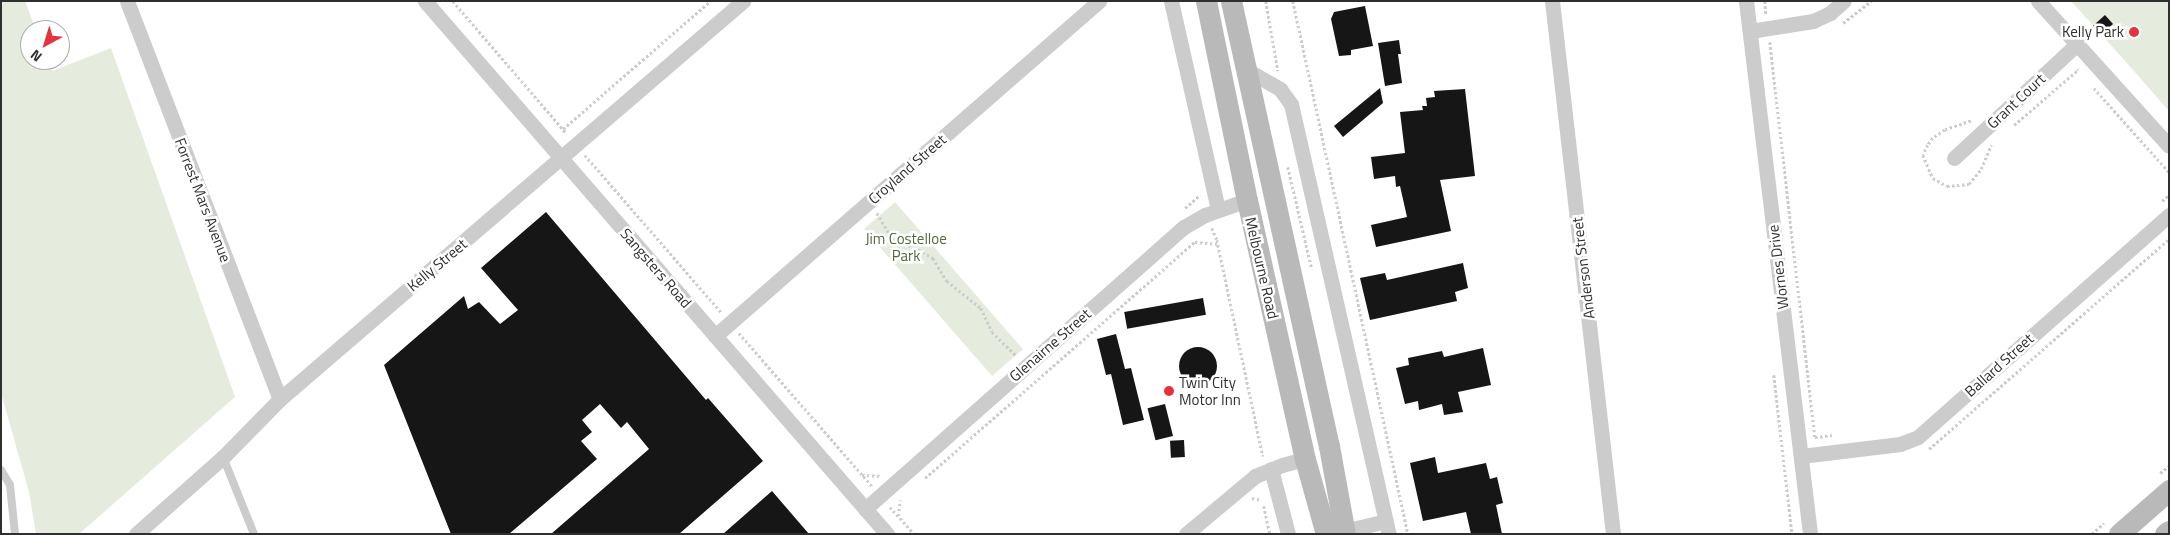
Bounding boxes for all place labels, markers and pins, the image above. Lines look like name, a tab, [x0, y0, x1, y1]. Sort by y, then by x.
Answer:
place label: Kelly Park	[2062, 23, 2124, 41]
marker: Kelly Park	[2128, 26, 2140, 38]
place label: Twin City Motor Inn	[1179, 373, 1241, 408]
marker: Twin City Motor Inn	[1163, 385, 1175, 397]

